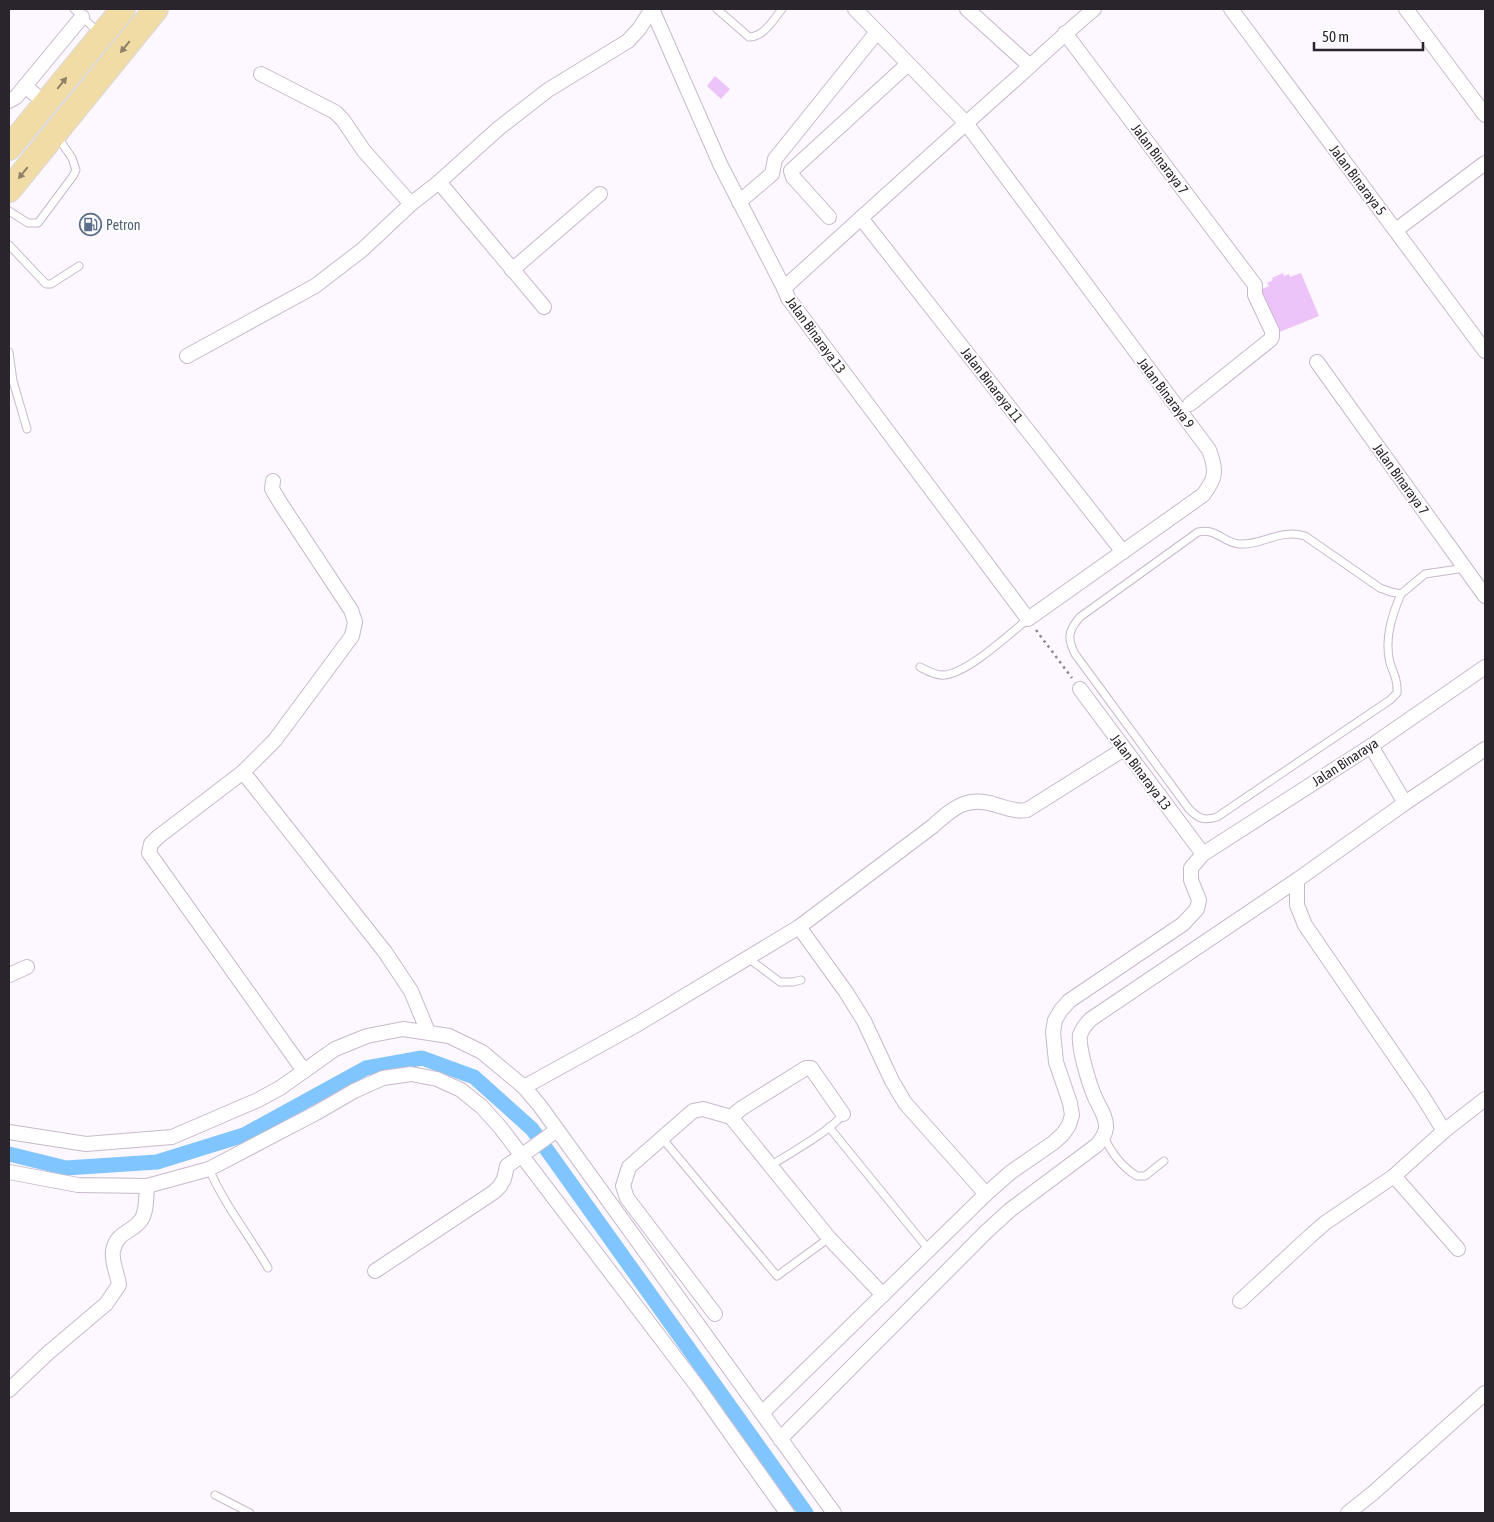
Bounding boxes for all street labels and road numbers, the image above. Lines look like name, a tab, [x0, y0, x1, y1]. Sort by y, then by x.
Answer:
street label: Jalan Binaraya 7	[1128, 121, 1192, 197]
street label: Jalan Binaraya 5	[1326, 142, 1390, 218]
street label: Jalan Binaraya 13	[783, 294, 849, 376]
street label: Jalan Binaraya 11	[958, 344, 1026, 426]
street label: Jalan Binaraya 9	[1134, 355, 1198, 431]
street label: Jalan Binaraya 7	[1370, 440, 1432, 518]
street label: Jalan Binaraya 13	[1107, 731, 1175, 813]
street label: Jalan Binaraya	[1309, 735, 1381, 789]

